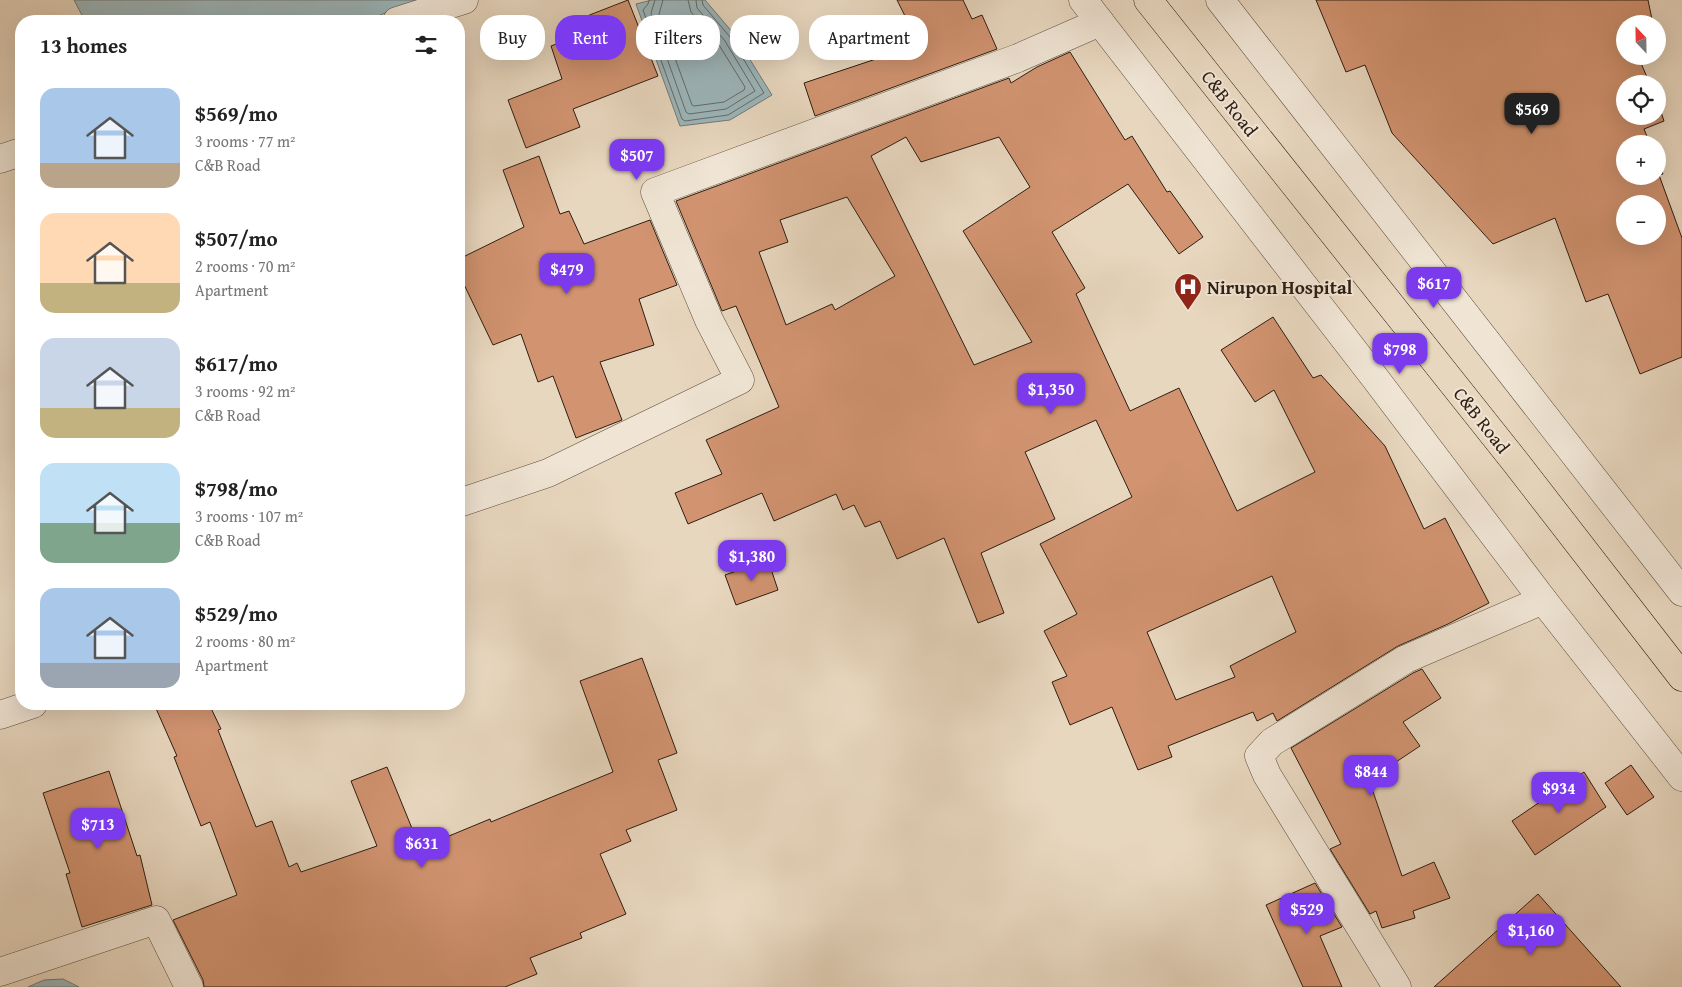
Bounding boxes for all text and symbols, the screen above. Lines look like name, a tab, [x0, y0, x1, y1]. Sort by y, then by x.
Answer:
chip: Buy	[480, 15, 545, 60]
chip: Rent	[555, 15, 626, 60]
chip: Filters	[636, 15, 720, 60]
chip: New	[730, 15, 799, 60]
chip: Apartment	[809, 15, 928, 60]
north arrow	[1616, 15, 1666, 65]
map controls	[1616, 15, 1666, 245]
text: 13 homes	[40, 30, 127, 61]
icon: filters	[412, 31, 440, 59]
street label: C&B Road	[1195, 64, 1266, 143]
button: locate	[1616, 75, 1666, 125]
pin: $569	[1502, 92, 1562, 135]
text: $569	[1515, 97, 1549, 121]
text: $569/mo	[195, 98, 278, 129]
icon: home	[80, 108, 140, 168]
text: 3 rooms · 77 m²	[195, 129, 295, 153]
button: +	[1616, 135, 1666, 185]
pin: $507	[607, 138, 667, 181]
text: $507	[620, 143, 654, 167]
text: C&B Road	[195, 153, 261, 177]
button: −	[1616, 195, 1666, 245]
text: $507/mo	[195, 223, 278, 254]
icon: home	[80, 233, 140, 293]
pin: $479	[537, 252, 597, 295]
text: 2 rooms · 70 m²	[195, 254, 295, 278]
text: $479	[550, 257, 584, 281]
pin: $617	[1404, 266, 1464, 309]
text: $617	[1417, 271, 1451, 295]
hospital icon: Nirupon Hospital	[1173, 272, 1203, 311]
place label: Nirupon Hospital	[1207, 273, 1353, 301]
text: Apartment	[195, 278, 268, 302]
pin: $798	[1370, 332, 1430, 375]
text: $798	[1383, 337, 1417, 361]
text: $617/mo	[195, 348, 278, 379]
icon: home	[80, 358, 140, 418]
pin: $1,350	[1010, 372, 1092, 415]
text: $1,350	[1028, 377, 1074, 401]
text: 3 rooms · 92 m²	[195, 379, 295, 403]
street label: C&B Road	[1447, 381, 1518, 460]
text: C&B Road	[195, 403, 261, 427]
text: $798/mo	[195, 473, 278, 504]
icon: home	[80, 483, 140, 543]
text: 3 rooms · 107 m²	[195, 504, 303, 528]
text: C&B Road	[195, 528, 261, 552]
pin: $1,380	[711, 540, 793, 582]
text: $1,380	[729, 544, 775, 568]
text: $529/mo	[195, 598, 278, 629]
icon: home	[80, 608, 140, 668]
text: 2 rooms · 80 m²	[195, 629, 295, 653]
text: Apartment	[195, 653, 268, 677]
pin: $844	[1341, 754, 1401, 797]
text: $844	[1354, 759, 1388, 783]
pin: $934	[1529, 772, 1589, 814]
text: $934	[1542, 776, 1576, 800]
pin: $713	[68, 808, 128, 850]
text: $713	[81, 812, 115, 836]
pin: $631	[392, 826, 452, 869]
text: $631	[405, 831, 439, 855]
pin: $529	[1277, 892, 1337, 935]
text: $529	[1290, 897, 1324, 921]
pin: $1,160	[1490, 914, 1572, 956]
text: $1,160	[1508, 918, 1554, 942]

